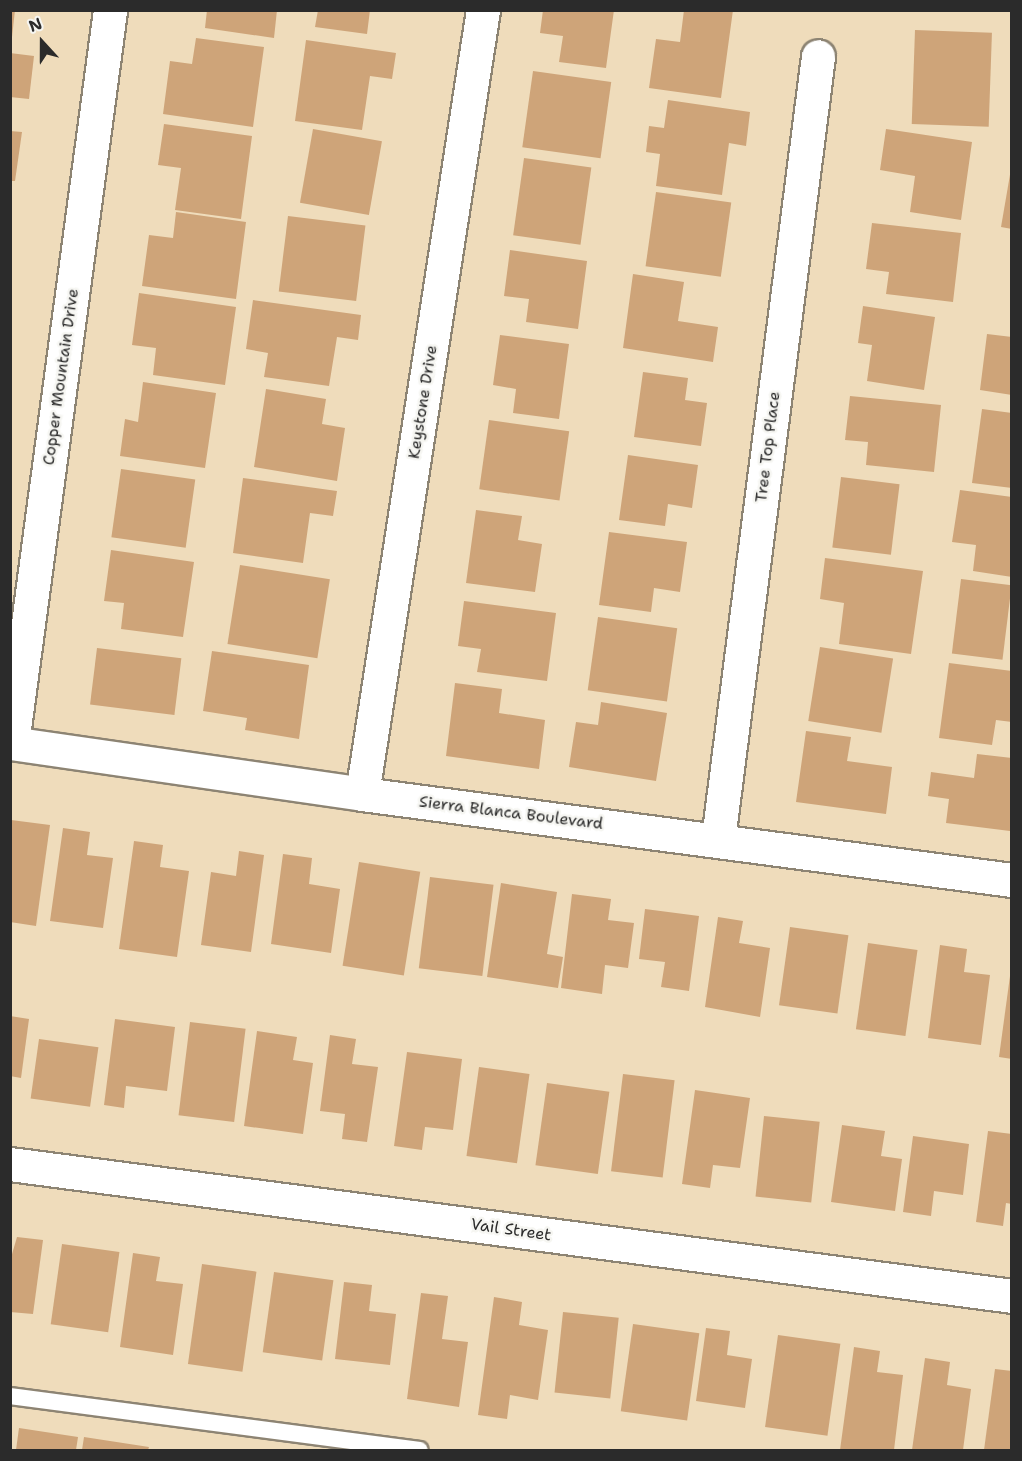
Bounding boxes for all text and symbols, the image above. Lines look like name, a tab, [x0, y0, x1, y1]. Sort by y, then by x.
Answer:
north arrow	[12, 12, 72, 72]
text: N	[26, 13, 45, 37]
street label: Copper Mountain Drive	[39, 288, 83, 466]
street label: Keystone Drive	[405, 344, 441, 460]
street label: Tree Top Place	[752, 391, 784, 503]
street label: Sierra Blanca Boulevard	[418, 792, 604, 834]
street label: Vail Street	[470, 1215, 552, 1245]

